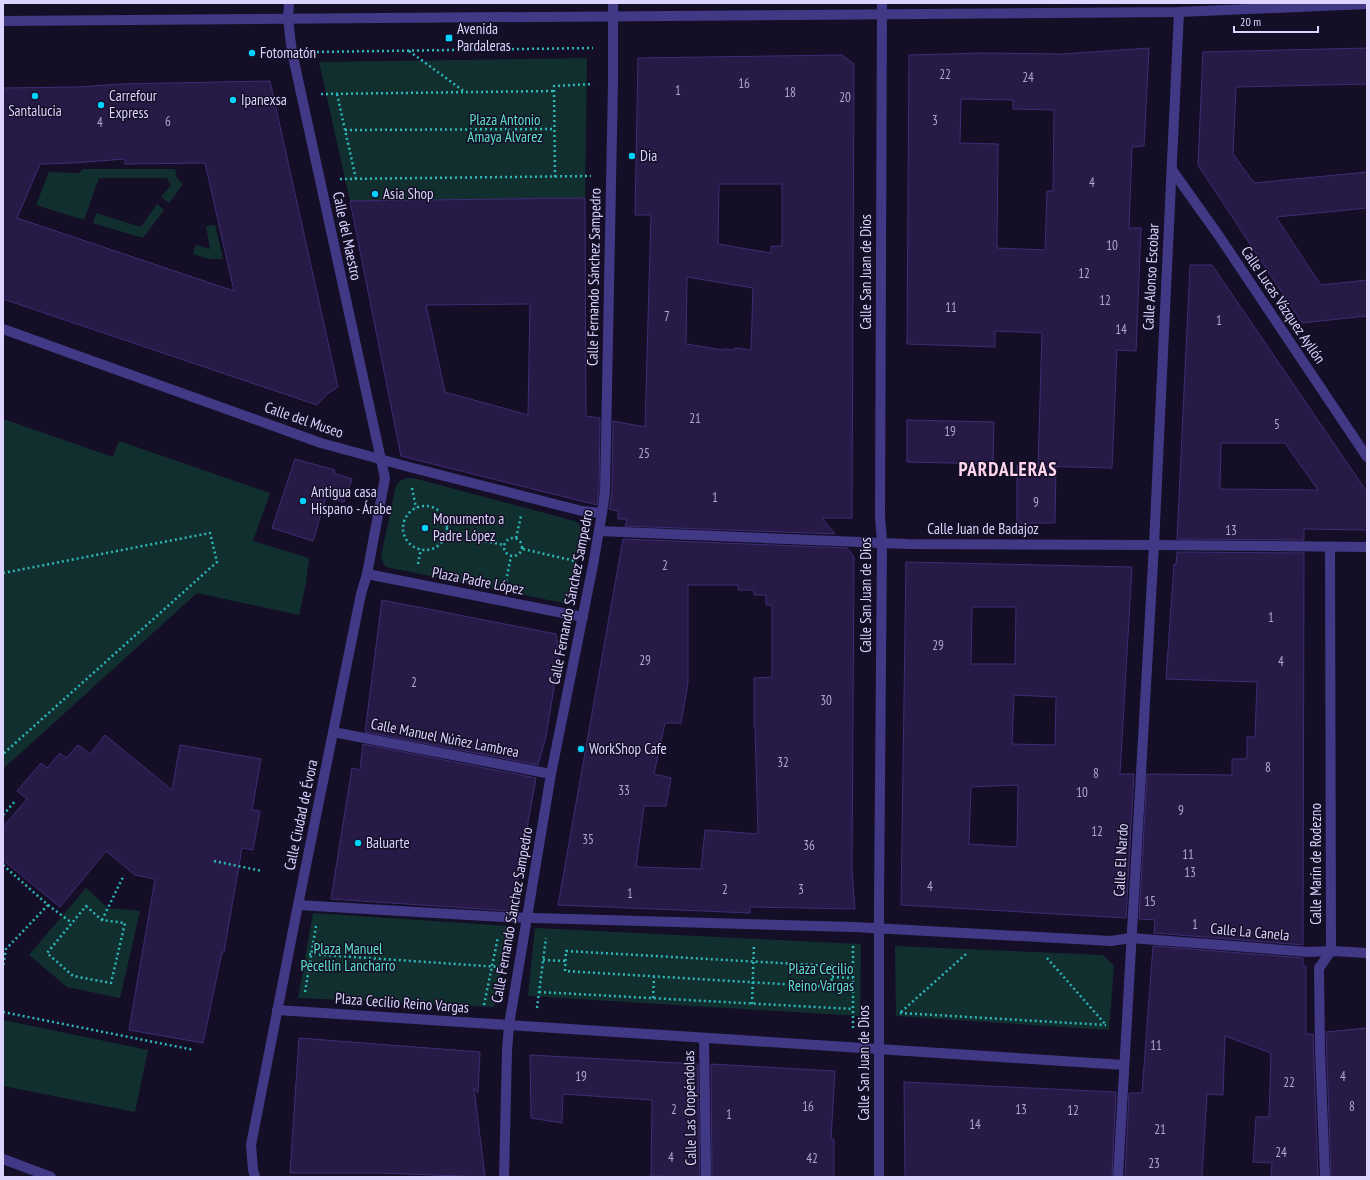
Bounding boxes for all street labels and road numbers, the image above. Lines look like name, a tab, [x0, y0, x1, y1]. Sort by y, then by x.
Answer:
street label: Calle Fernando Sánchez Sampedro	[582, 188, 605, 366]
street label: Calle del Maestro	[329, 190, 366, 282]
street label: Calle San Juan de Dios	[856, 214, 875, 330]
street label: Calle Alonso Escobar	[1138, 222, 1163, 331]
street label: Calle Lucas Vázquez Ayllón	[1237, 242, 1330, 367]
street label: Calle del Museo	[262, 397, 346, 442]
street label: Calle Fernando Sánchez Sampedro	[544, 508, 597, 686]
street label: Calle Juan de Badajoz	[927, 519, 1039, 538]
street label: Calle San Juan de Dios	[856, 537, 875, 653]
street label: Plaza Padre López	[431, 562, 526, 599]
street label: Calle Manuel Núñez Lambrea	[369, 714, 521, 761]
street label: Calle Ciudad de Évora	[280, 758, 322, 872]
street label: Calle Marín de Rodezno	[1306, 803, 1325, 925]
street label: Calle El Nardo	[1109, 823, 1132, 897]
street label: Calle Fernando Sánchez Sampedro	[487, 826, 536, 1004]
street label: Calle La Canela	[1210, 919, 1290, 944]
street label: Plaza Cecilio Reino Vargas	[334, 988, 470, 1017]
street label: Calle San Juan de Dios	[854, 1005, 873, 1121]
street label: Calle Las Oropéndolas	[679, 1050, 700, 1166]

